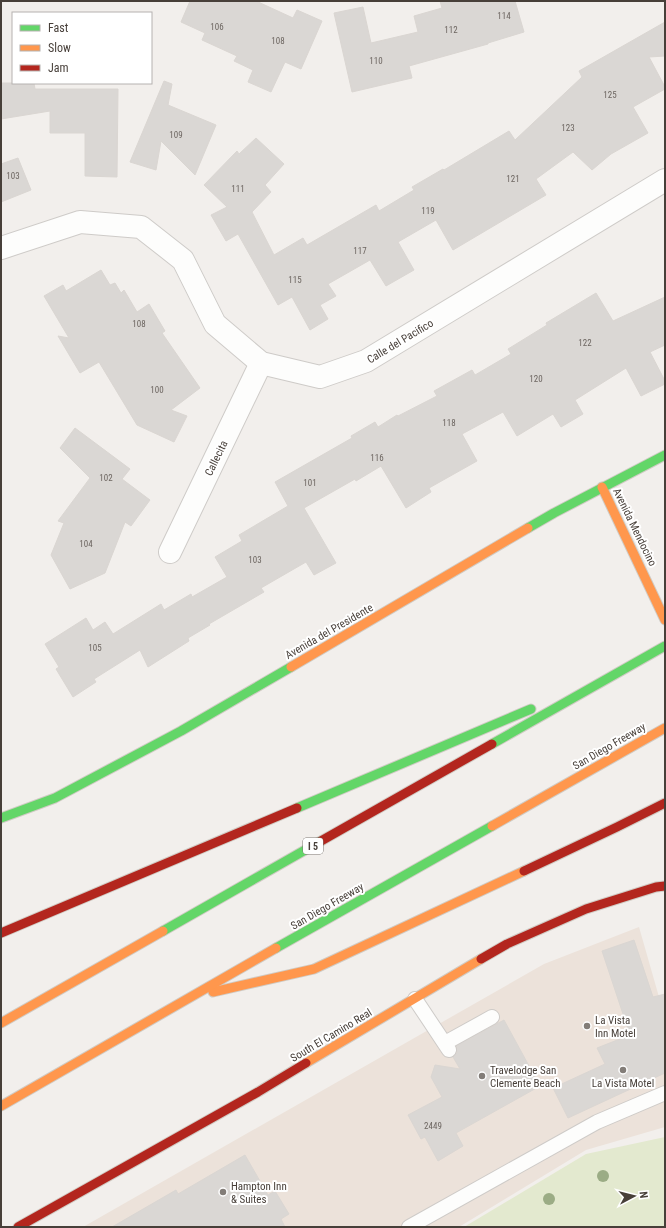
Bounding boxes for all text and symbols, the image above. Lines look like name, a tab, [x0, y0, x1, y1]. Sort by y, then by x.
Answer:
house number: 114	[497, 11, 511, 21]
legend	[12, 12, 152, 84]
text: Fast	[48, 21, 69, 35]
house number: 106	[210, 22, 224, 32]
house number: 112	[444, 25, 458, 35]
house number: 108	[271, 36, 285, 46]
text: Slow	[48, 41, 71, 55]
house number: 110	[369, 56, 383, 66]
text: Jam	[48, 61, 69, 75]
house number: 125	[603, 90, 617, 100]
house number: 123	[561, 123, 575, 133]
house number: 109	[169, 130, 183, 140]
house number: 103	[6, 171, 20, 181]
house number: 121	[506, 174, 520, 184]
house number: 111	[231, 184, 245, 194]
house number: 119	[421, 206, 435, 216]
house number: 117	[353, 246, 367, 256]
house number: 115	[288, 275, 302, 285]
street label: Calle del Pacifico	[365, 316, 436, 366]
house number: 108	[132, 319, 146, 329]
house number: 122	[578, 338, 592, 348]
house number: 120	[529, 374, 543, 384]
house number: 100	[150, 385, 164, 395]
house number: 118	[442, 418, 456, 428]
street label: Callecita	[202, 438, 231, 478]
house number: 116	[370, 453, 384, 463]
house number: 102	[99, 473, 113, 483]
house number: 101	[303, 478, 317, 488]
street label: Avenida Mendocino	[610, 486, 659, 569]
house number: 104	[79, 539, 93, 549]
house number: 103	[248, 555, 262, 565]
street label: Avenida del Presidente	[283, 601, 375, 662]
house number: 105	[88, 643, 102, 653]
street label: San Diego Freeway	[571, 720, 648, 773]
road number: I 5	[303, 838, 323, 854]
street label: San Diego Freeway	[289, 880, 366, 933]
street label: South El Camino Real	[288, 1006, 374, 1065]
place label: La Vista Inn Motel	[595, 1014, 636, 1040]
marker: La Vista Inn Motel	[582, 1021, 592, 1031]
place label: Travelodge San Clemente Beach	[490, 1064, 560, 1090]
marker: La Vista Motel	[618, 1065, 628, 1075]
marker: Travelodge San Clemente Beach	[477, 1071, 487, 1081]
place label: La Vista Motel	[592, 1077, 654, 1090]
house number: 2449	[424, 1121, 442, 1131]
north arrow	[614, 1176, 654, 1216]
place label: Hampton Inn & Suites	[231, 1180, 287, 1206]
marker: Hampton Inn & Suites	[218, 1187, 228, 1197]
text: N	[637, 1191, 650, 1199]

